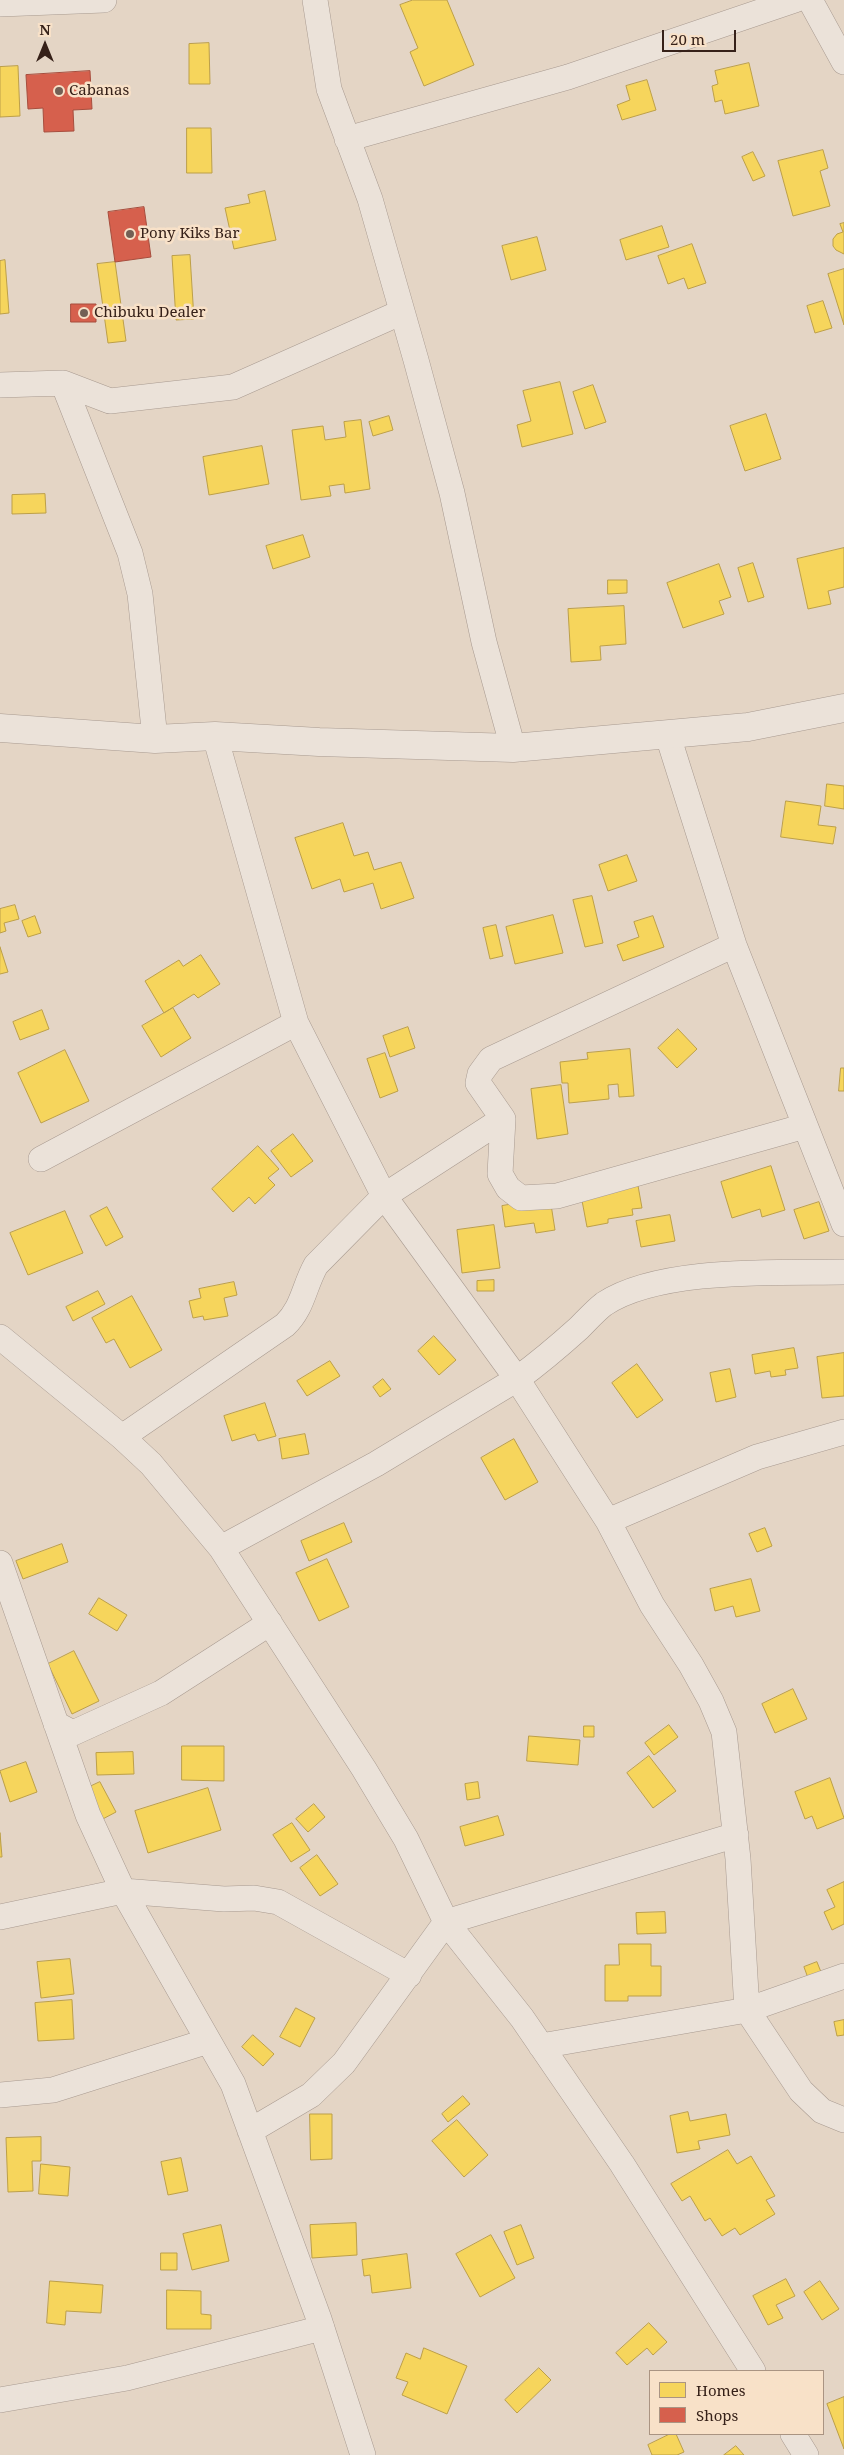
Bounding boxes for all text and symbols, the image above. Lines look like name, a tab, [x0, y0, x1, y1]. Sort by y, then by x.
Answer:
north arrow	[20, 20, 70, 70]
text: N	[39, 20, 51, 39]
scale bar	[664, 20, 738, 52]
text: 20 m	[670, 29, 705, 49]
place label: Cabanas	[69, 82, 129, 100]
marker: Cabanas	[53, 85, 65, 97]
place label: Pony Kiks Bar	[140, 225, 240, 243]
marker: Pony Kiks Bar	[124, 228, 136, 240]
place label: Chibuku Dealer	[94, 304, 206, 322]
marker: Chibuku Dealer	[78, 307, 90, 319]
legend	[649, 2370, 824, 2435]
text: Homes	[696, 2380, 746, 2400]
text: Shops	[696, 2405, 738, 2425]

